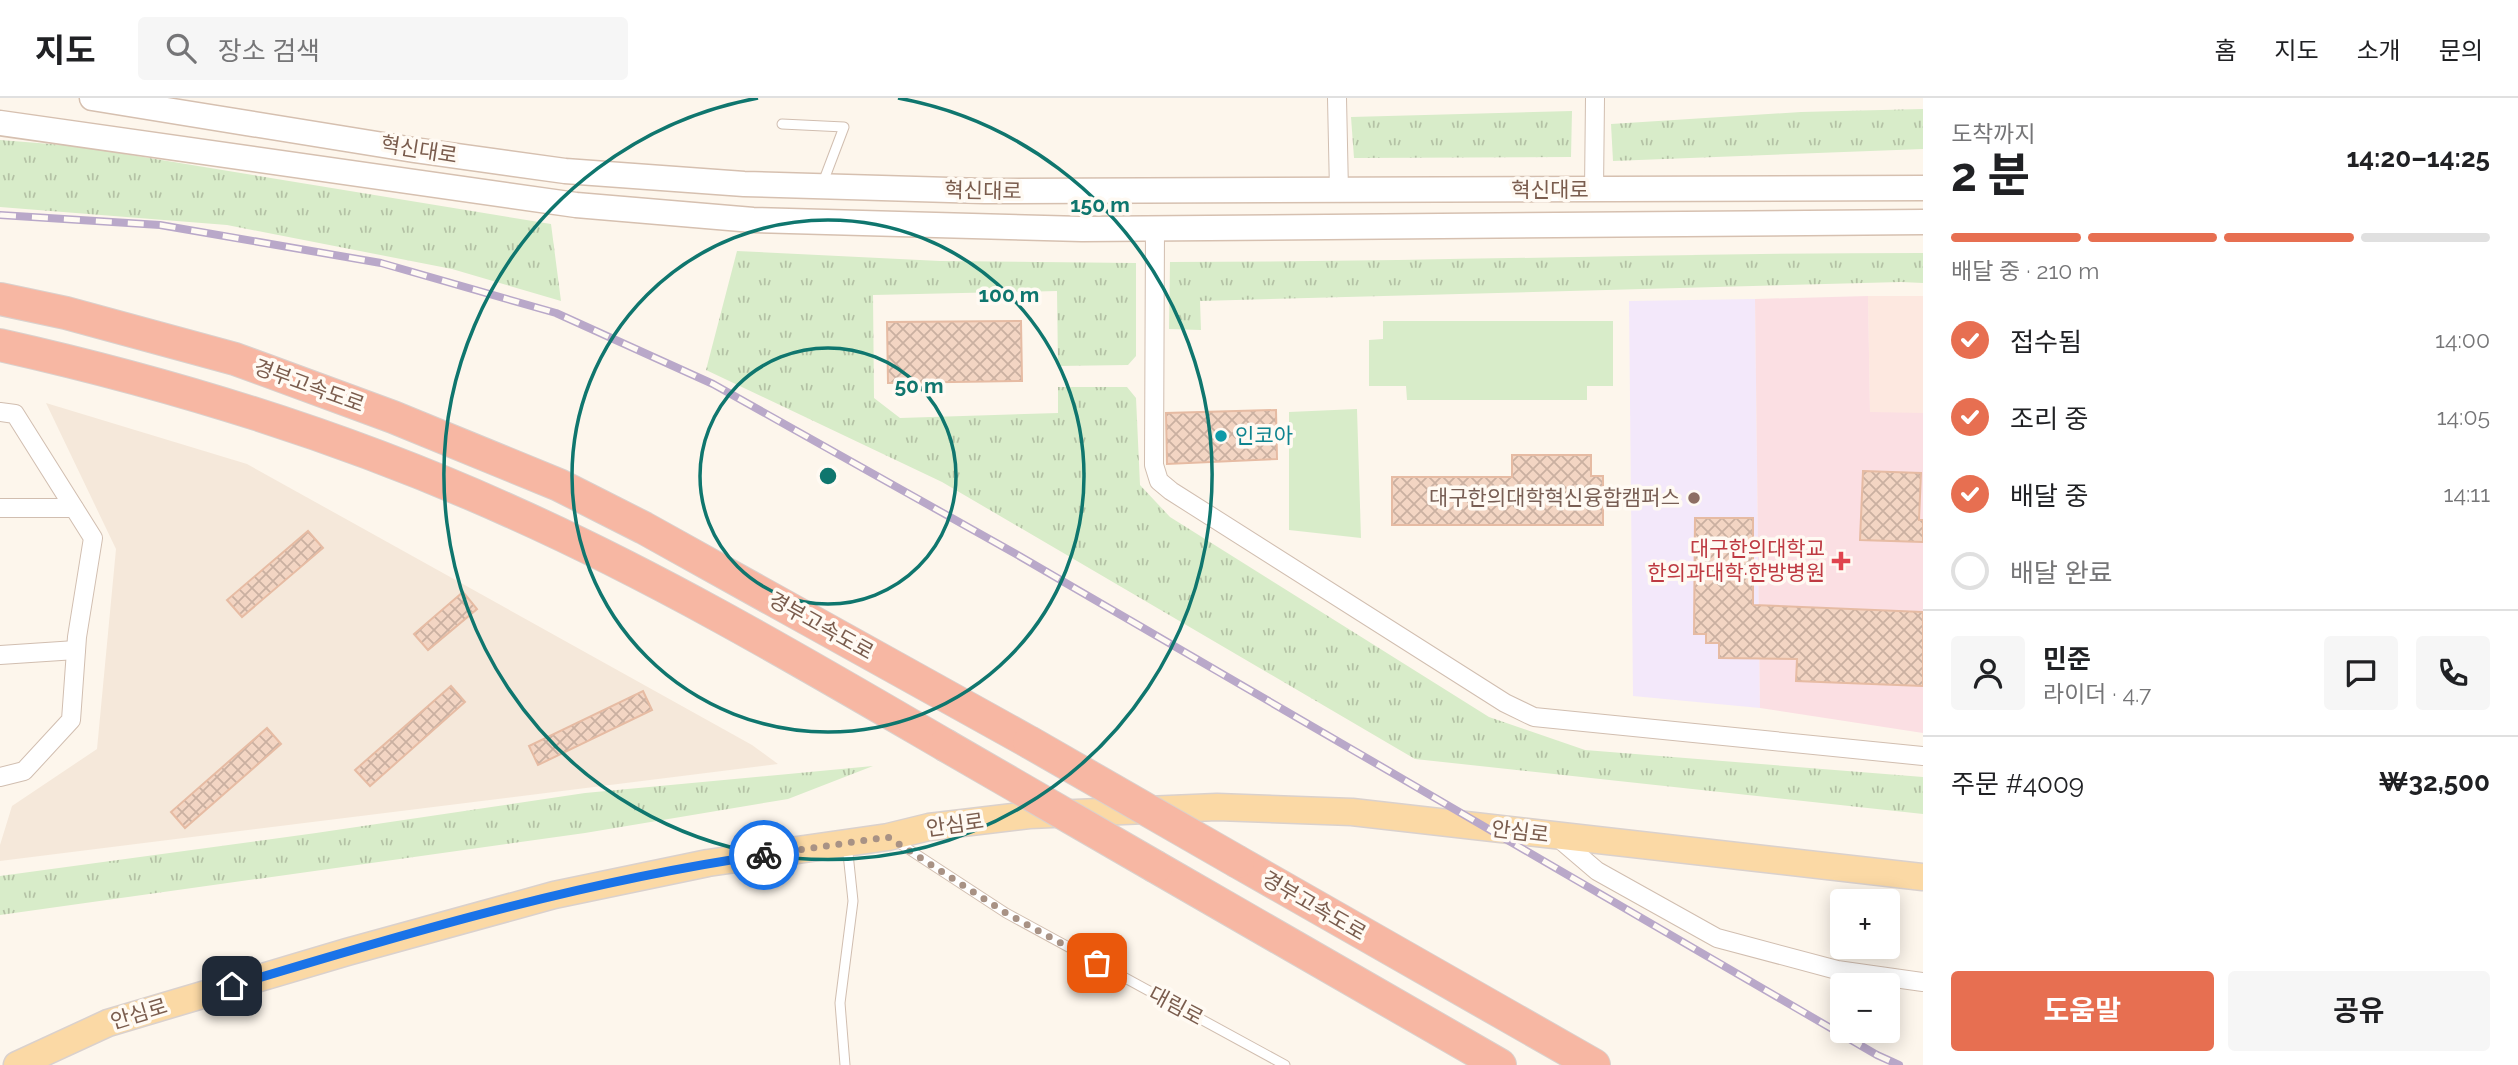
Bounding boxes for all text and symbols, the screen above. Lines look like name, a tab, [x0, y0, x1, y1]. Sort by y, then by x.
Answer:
search box	[138, 17, 628, 80]
icon: search	[162, 29, 200, 67]
text: 지도	[35, 31, 96, 70]
text: 장소 검색	[218, 36, 320, 66]
text: 홈	[2214, 36, 2236, 65]
text: 지도	[2274, 36, 2319, 65]
text: 소개	[2357, 36, 2401, 65]
text: 문의	[2439, 36, 2483, 65]
text: 도착까지	[1951, 120, 2036, 147]
street label: 혁신대로	[379, 131, 459, 168]
text: 14:20–14:25	[2346, 143, 2490, 173]
text: 2 분	[1951, 148, 2030, 202]
street label: 혁신대로	[944, 177, 1022, 204]
street label: 혁신대로	[1511, 177, 1589, 202]
text: 150 m	[1070, 192, 1130, 217]
text: 배달 중 · 210 m	[1951, 257, 2099, 284]
text: 100 m	[979, 282, 1039, 307]
icon: check	[1951, 321, 1989, 359]
text: 14:00	[2435, 326, 2490, 353]
text: 접수됨	[2010, 327, 2082, 357]
street label: 경부고속도로	[250, 354, 368, 417]
text: 50 m	[894, 373, 944, 398]
icon: check	[1951, 398, 1989, 436]
text: 14:05	[2437, 403, 2490, 430]
text: 조리 중	[2010, 404, 2088, 434]
place label: 인코아	[1235, 423, 1293, 448]
marker: 인코아	[1213, 428, 1229, 444]
centre of rings	[816, 464, 840, 488]
icon: check	[1951, 475, 1989, 513]
text: 14:11	[2444, 480, 2490, 507]
text: 배달 중	[2010, 481, 2088, 511]
place label: 대구한의대학혁신융합캠퍼스	[1429, 485, 1680, 510]
marker: 대구한의대학혁신융합캠퍼스	[1686, 490, 1702, 506]
place label: 대구한의대학교 한의과대학·한방병원	[1647, 536, 1825, 585]
marker: 대구한의대학교 한의과대학·한방병원	[1831, 551, 1851, 571]
text: 배달 완료	[2010, 558, 2112, 588]
street label: 경부고속도로	[764, 587, 878, 665]
button: person	[1951, 636, 2025, 710]
button: chat	[2324, 636, 2398, 710]
button: phone	[2416, 636, 2490, 710]
text: 민준	[2043, 644, 2091, 674]
text: 라이더 · 4.7	[2043, 680, 2151, 707]
text: ₩32,500	[2379, 767, 2490, 797]
text: 주문 #4009	[1951, 769, 2084, 799]
street label: 안심로	[924, 808, 985, 841]
street label: 안심로	[1490, 816, 1550, 847]
courier	[729, 820, 799, 890]
icon: bike	[745, 836, 783, 874]
street label: 경부고속도로	[1258, 866, 1371, 945]
map controls	[1830, 889, 1900, 1043]
button: +	[1830, 889, 1900, 959]
pin	[1067, 933, 1127, 993]
icon: bag	[1078, 944, 1116, 982]
pin	[202, 956, 262, 1016]
icon: home	[213, 967, 251, 1005]
button: 도움말	[1951, 971, 2214, 1051]
button: 공유	[2228, 971, 2490, 1051]
button: −	[1830, 973, 1900, 1043]
street label: 대림로	[1145, 981, 1208, 1030]
street label: 안심로	[107, 993, 170, 1034]

